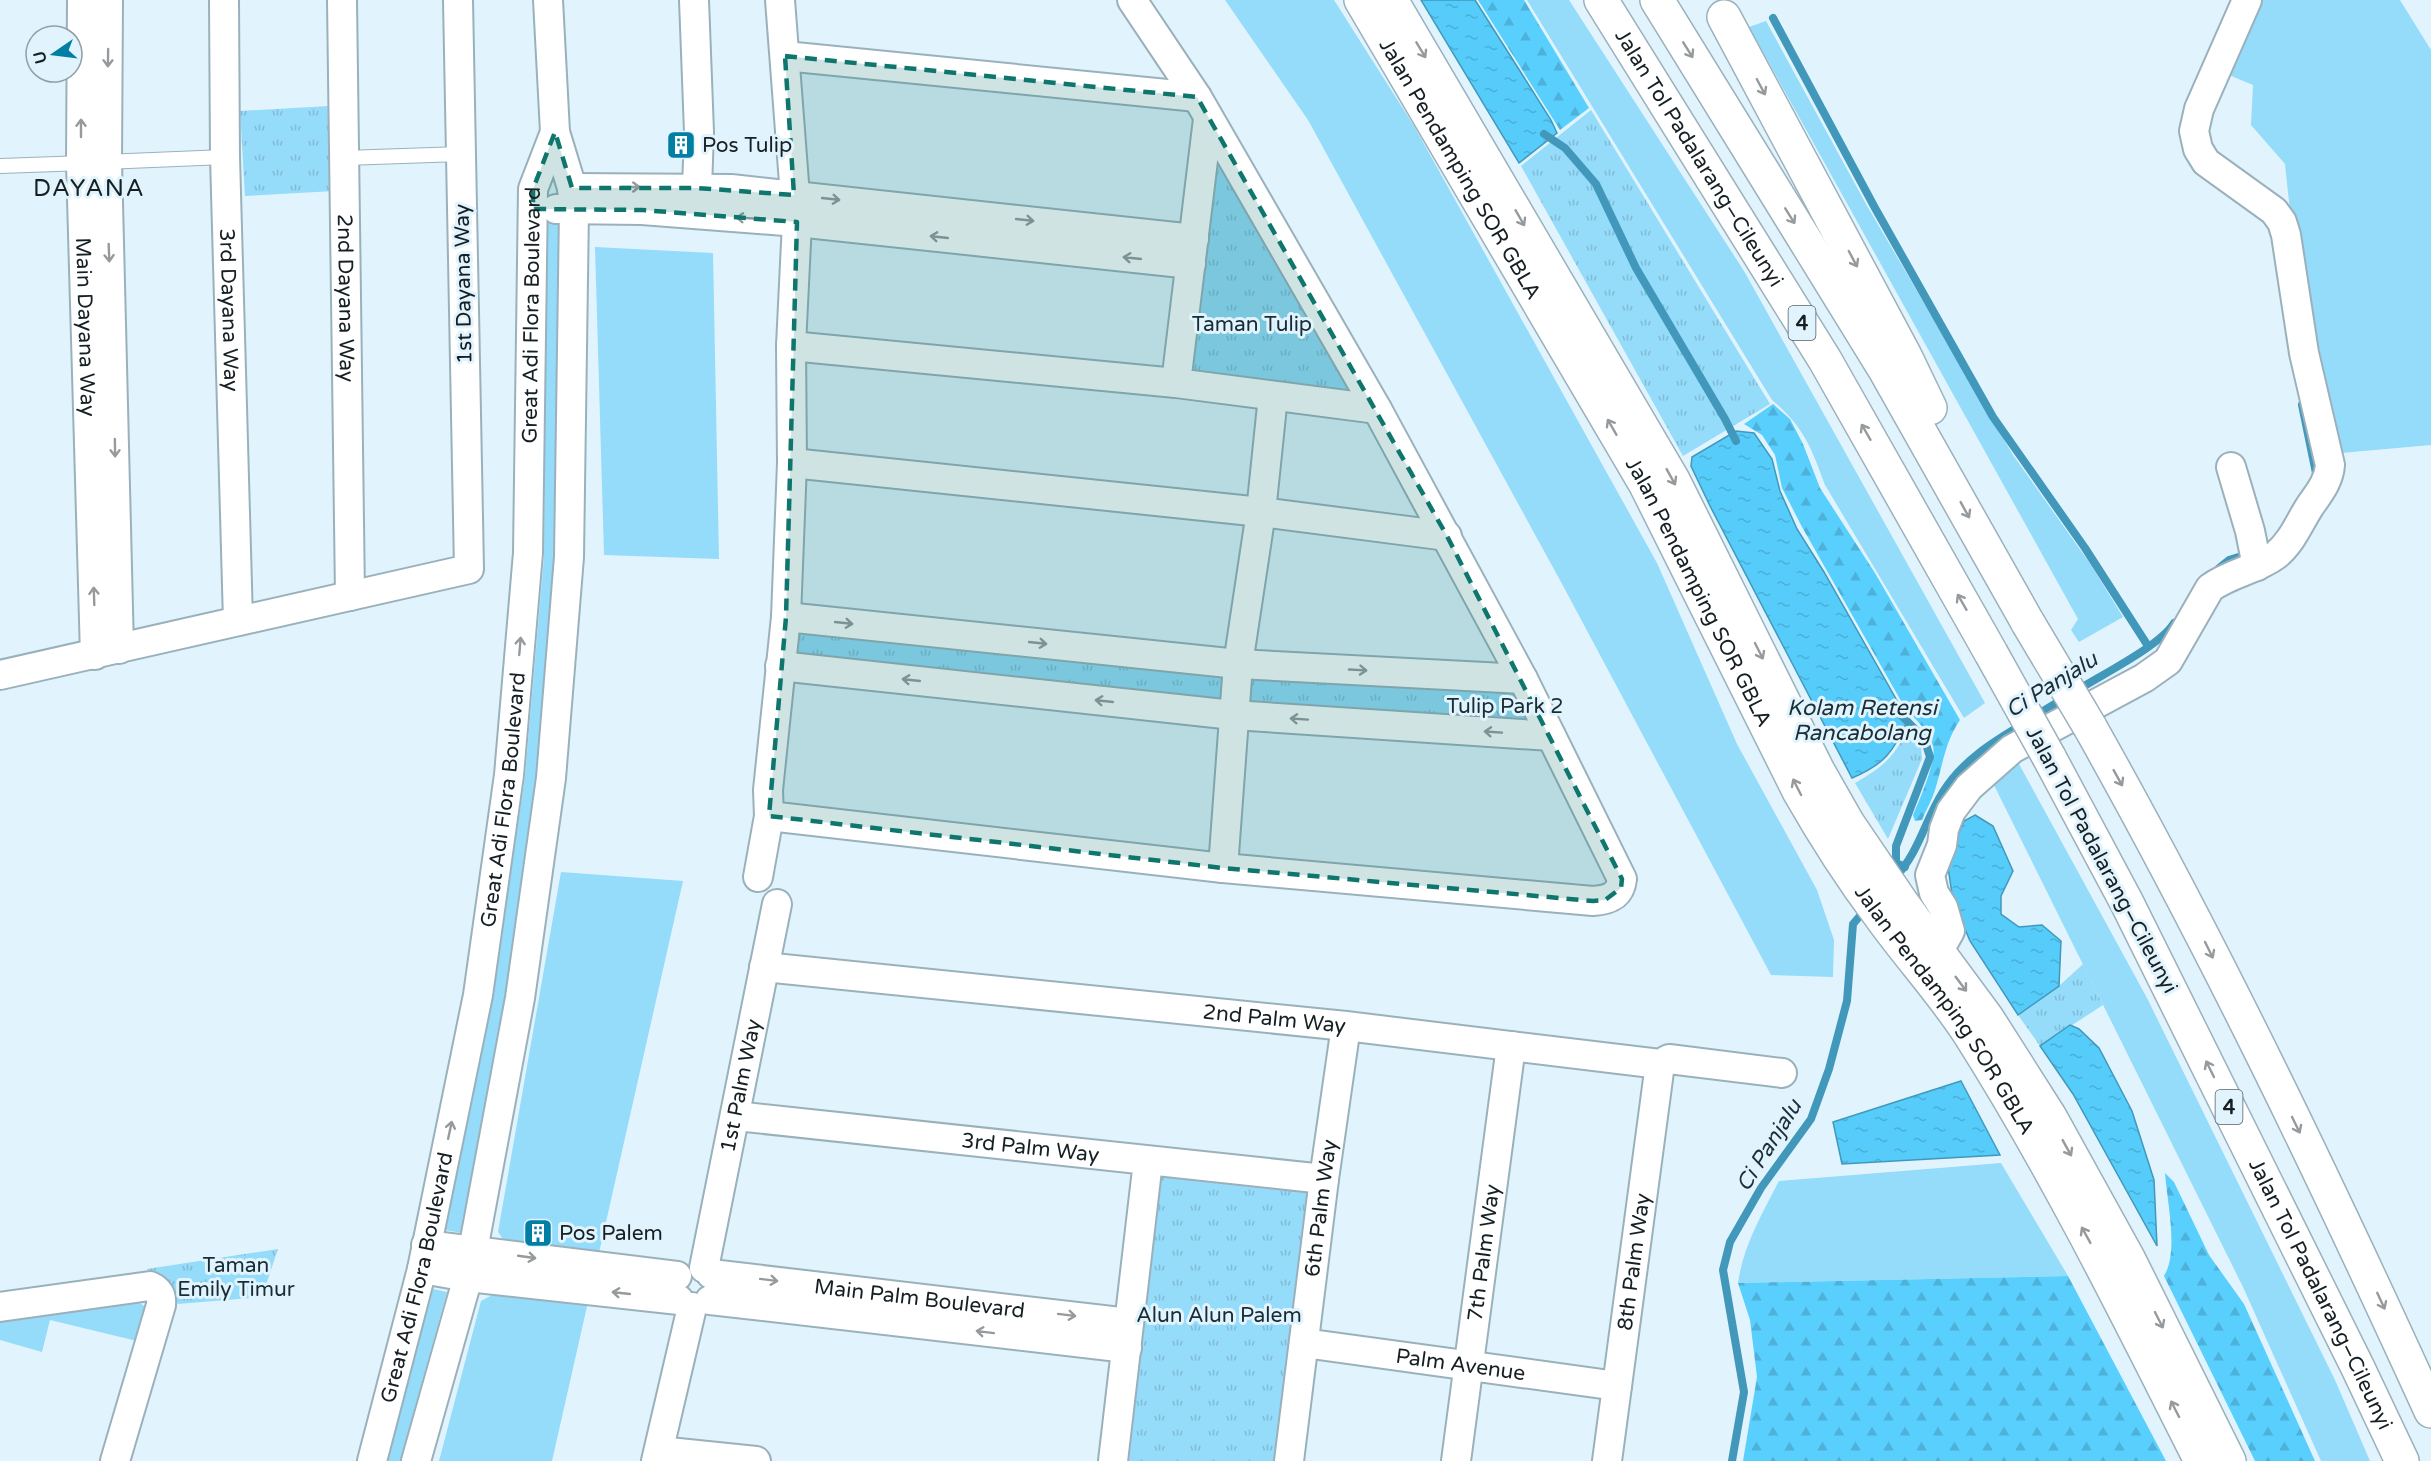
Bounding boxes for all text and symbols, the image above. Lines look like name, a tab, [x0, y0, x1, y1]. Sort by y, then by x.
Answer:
north arrow	[24, 24, 84, 84]
street label: Jalan Tol Padalarang–Cileunyi	[1609, 25, 1788, 292]
street label: Jalan Pendamping SOR GBLA	[1374, 34, 1546, 304]
one-way arrow	[1416, 41, 1428, 58]
one-way arrow	[1682, 41, 1694, 58]
one-way arrow	[102, 48, 114, 68]
text: U	[29, 49, 52, 66]
one-way arrow	[1755, 78, 1767, 95]
one-way arrow	[75, 119, 87, 139]
building icon: Pos Tulip	[665, 129, 697, 161]
place label: Pos Tulip	[702, 133, 792, 158]
district label: DAYANA	[33, 174, 145, 203]
one-way arrow	[620, 181, 640, 193]
street label: Great Adi Flora Boulevard	[518, 187, 546, 444]
one-way arrow	[820, 194, 840, 205]
street label: 1st Dayana Way	[450, 204, 477, 364]
one-way arrow	[1785, 207, 1797, 224]
one-way arrow	[1515, 209, 1527, 226]
one-way arrow	[735, 212, 755, 223]
street label: 2nd Dayana Way	[332, 214, 359, 382]
one-way arrow	[1014, 215, 1034, 226]
street label: 3rd Dayana Way	[214, 228, 244, 392]
one-way arrow	[929, 231, 949, 242]
street label: Main Dayana Way	[70, 237, 100, 417]
one-way arrow	[104, 243, 115, 263]
one-way arrow	[1847, 250, 1859, 267]
one-way arrow	[1123, 252, 1143, 263]
road number: 4	[1788, 306, 1816, 340]
park label: Taman Tulip	[1192, 312, 1312, 337]
one-way arrow	[1606, 419, 1618, 436]
one-way arrow	[1860, 424, 1872, 441]
one-way arrow	[109, 438, 120, 458]
street label: Jalan Pendamping SOR GBLA	[1620, 453, 1777, 731]
one-way arrow	[1666, 468, 1678, 485]
one-way arrow	[1959, 501, 1971, 518]
one-way arrow	[88, 587, 99, 607]
one-way arrow	[1956, 594, 1968, 611]
one-way arrow	[834, 618, 854, 629]
one-way arrow	[515, 637, 526, 657]
one-way arrow	[1028, 638, 1048, 649]
one-way arrow	[1754, 642, 1765, 660]
water label: Ci Panjalu	[2001, 646, 2104, 723]
one-way arrow	[1348, 665, 1368, 676]
street label: Great Adi Flora Boulevard	[476, 671, 531, 929]
one-way arrow	[901, 674, 921, 685]
park label: Tulip Park 2	[1447, 694, 1564, 719]
one-way arrow	[1095, 695, 1115, 706]
water label: Kolam Retensi Rancabolang	[1787, 695, 1940, 746]
one-way arrow	[1289, 713, 1309, 724]
street label: Jalan Tol Padalarang–Cileunyi	[2020, 723, 2183, 998]
one-way arrow	[1484, 726, 1504, 737]
one-way arrow	[2112, 769, 2124, 786]
one-way arrow	[1791, 779, 1803, 797]
street label: Jalan Pendamping SOR GBLA	[1849, 881, 2039, 1139]
one-way arrow	[2204, 941, 2216, 959]
one-way arrow	[1955, 975, 1968, 991]
street label: 2nd Palm Way	[1202, 1000, 1347, 1039]
street label: 1st Palm Way	[715, 1017, 767, 1155]
one-way arrow	[2203, 1060, 2215, 1078]
road number: 4	[2216, 1090, 2242, 1124]
water label: Ci Panjalu	[1730, 1093, 1808, 1196]
one-way arrow	[2291, 1116, 2303, 1134]
one-way arrow	[445, 1120, 456, 1140]
street label: 3rd Palm Way	[960, 1128, 1100, 1168]
street label: 6th Palm Way	[1300, 1138, 1343, 1278]
one-way arrow	[2061, 1139, 2073, 1156]
street label: Great Adi Flora Boulevard	[376, 1150, 459, 1406]
street label: Jalan Tol Padalarang–Cileunyi	[2243, 1155, 2397, 1434]
street label: 7th Palm Way	[1463, 1183, 1506, 1323]
street label: 8th Palm Way	[1613, 1192, 1656, 1332]
building icon: Pos Palem	[522, 1217, 554, 1249]
place label: Pos Palem	[559, 1221, 663, 1246]
one-way arrow	[2080, 1227, 2091, 1245]
one-way arrow	[517, 1251, 536, 1262]
park label: Taman Emily Timur	[177, 1253, 295, 1302]
street label: Main Palm Boulevard	[813, 1274, 1026, 1324]
one-way arrow	[759, 1275, 778, 1286]
one-way arrow	[612, 1287, 632, 1298]
one-way arrow	[2375, 1291, 2387, 1309]
park label: Alun Alun Palem	[1136, 1303, 1302, 1328]
one-way arrow	[1056, 1310, 1076, 1321]
one-way arrow	[2153, 1310, 2165, 1328]
one-way arrow	[976, 1326, 996, 1337]
street label: Palm Avenue	[1394, 1344, 1527, 1386]
one-way arrow	[2169, 1400, 2180, 1418]

